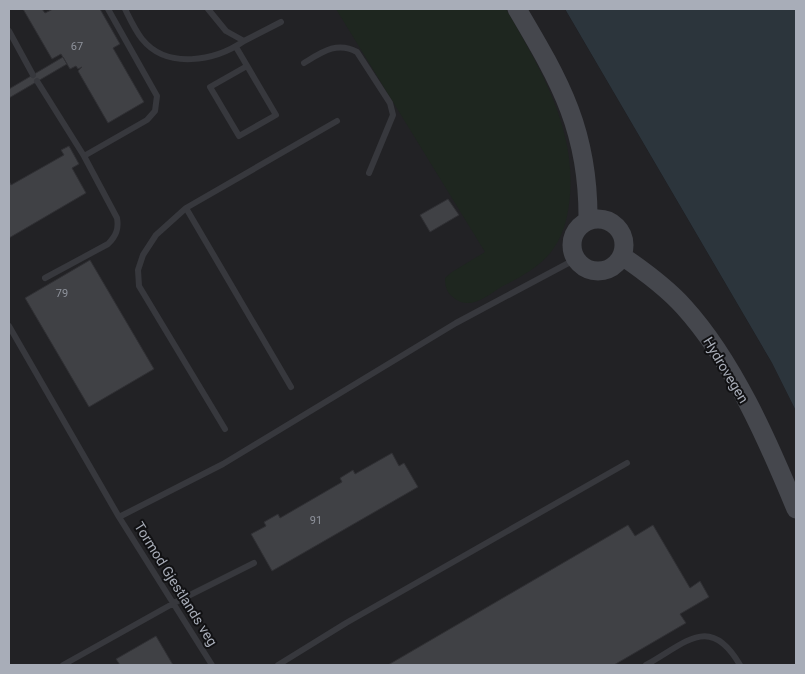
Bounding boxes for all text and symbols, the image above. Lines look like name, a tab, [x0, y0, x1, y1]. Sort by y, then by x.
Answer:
house number: 67	[71, 40, 83, 53]
house number: 79	[56, 287, 68, 300]
street label: Hydrovegen	[700, 334, 752, 406]
house number: 91	[310, 514, 322, 527]
street label: Tormod Gjestlands veg	[131, 519, 221, 649]

